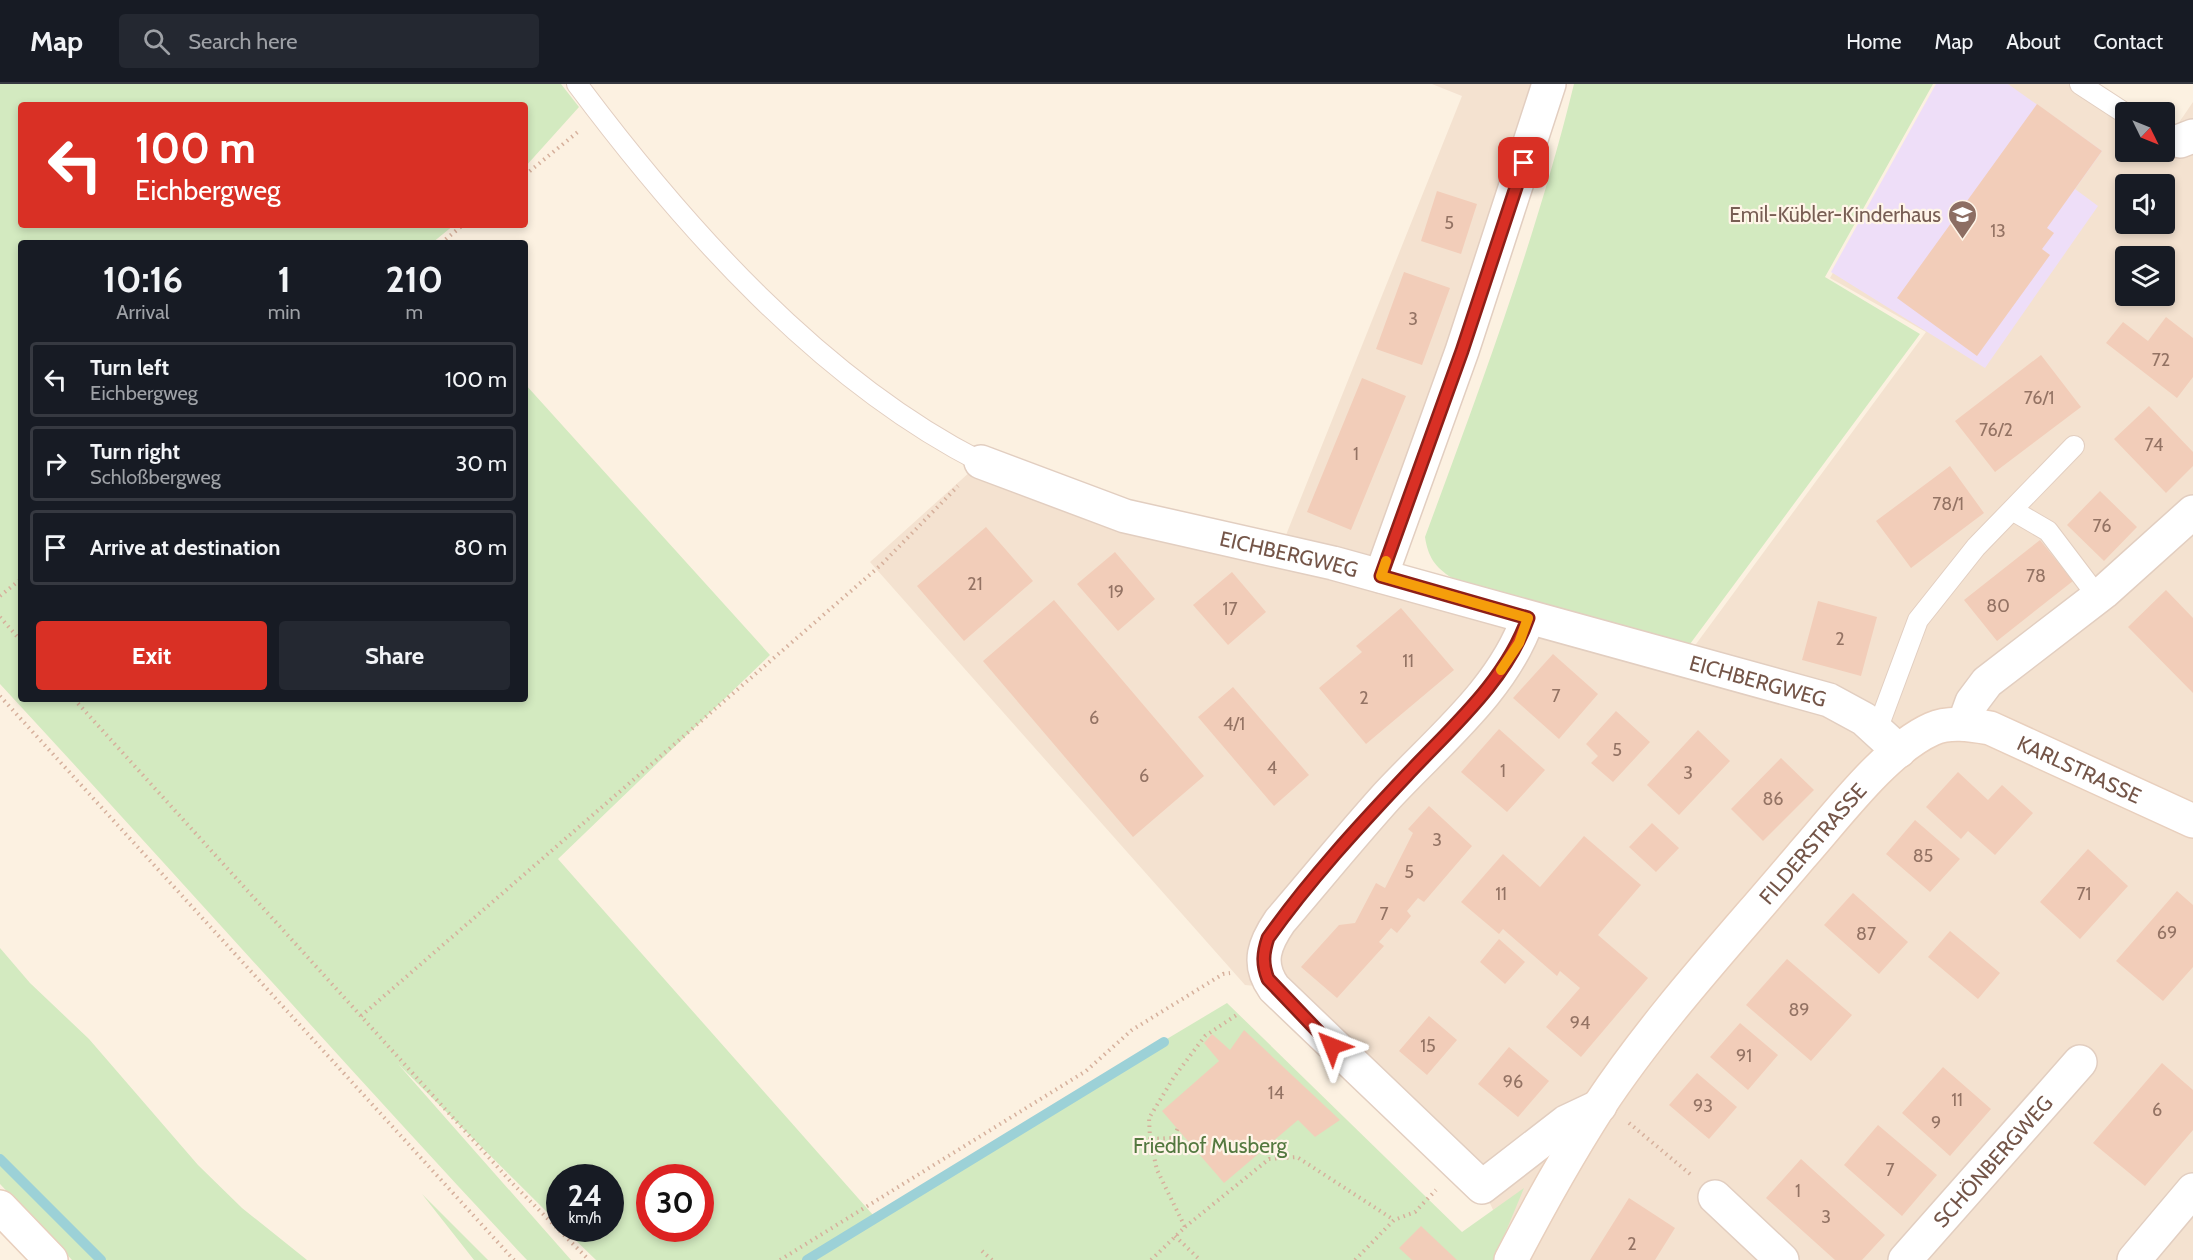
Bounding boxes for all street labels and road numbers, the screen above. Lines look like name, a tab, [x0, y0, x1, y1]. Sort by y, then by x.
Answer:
street label: EICHBERGWEG	[1217, 525, 1361, 582]
street label: EICHBERGWEG	[1687, 650, 1829, 711]
street label: KARLSTRASSE	[2014, 730, 2145, 808]
street label: FILDERSTRASSE	[1753, 778, 1871, 909]
street label: SCHÖNBERGWEG	[1928, 1090, 2057, 1232]

